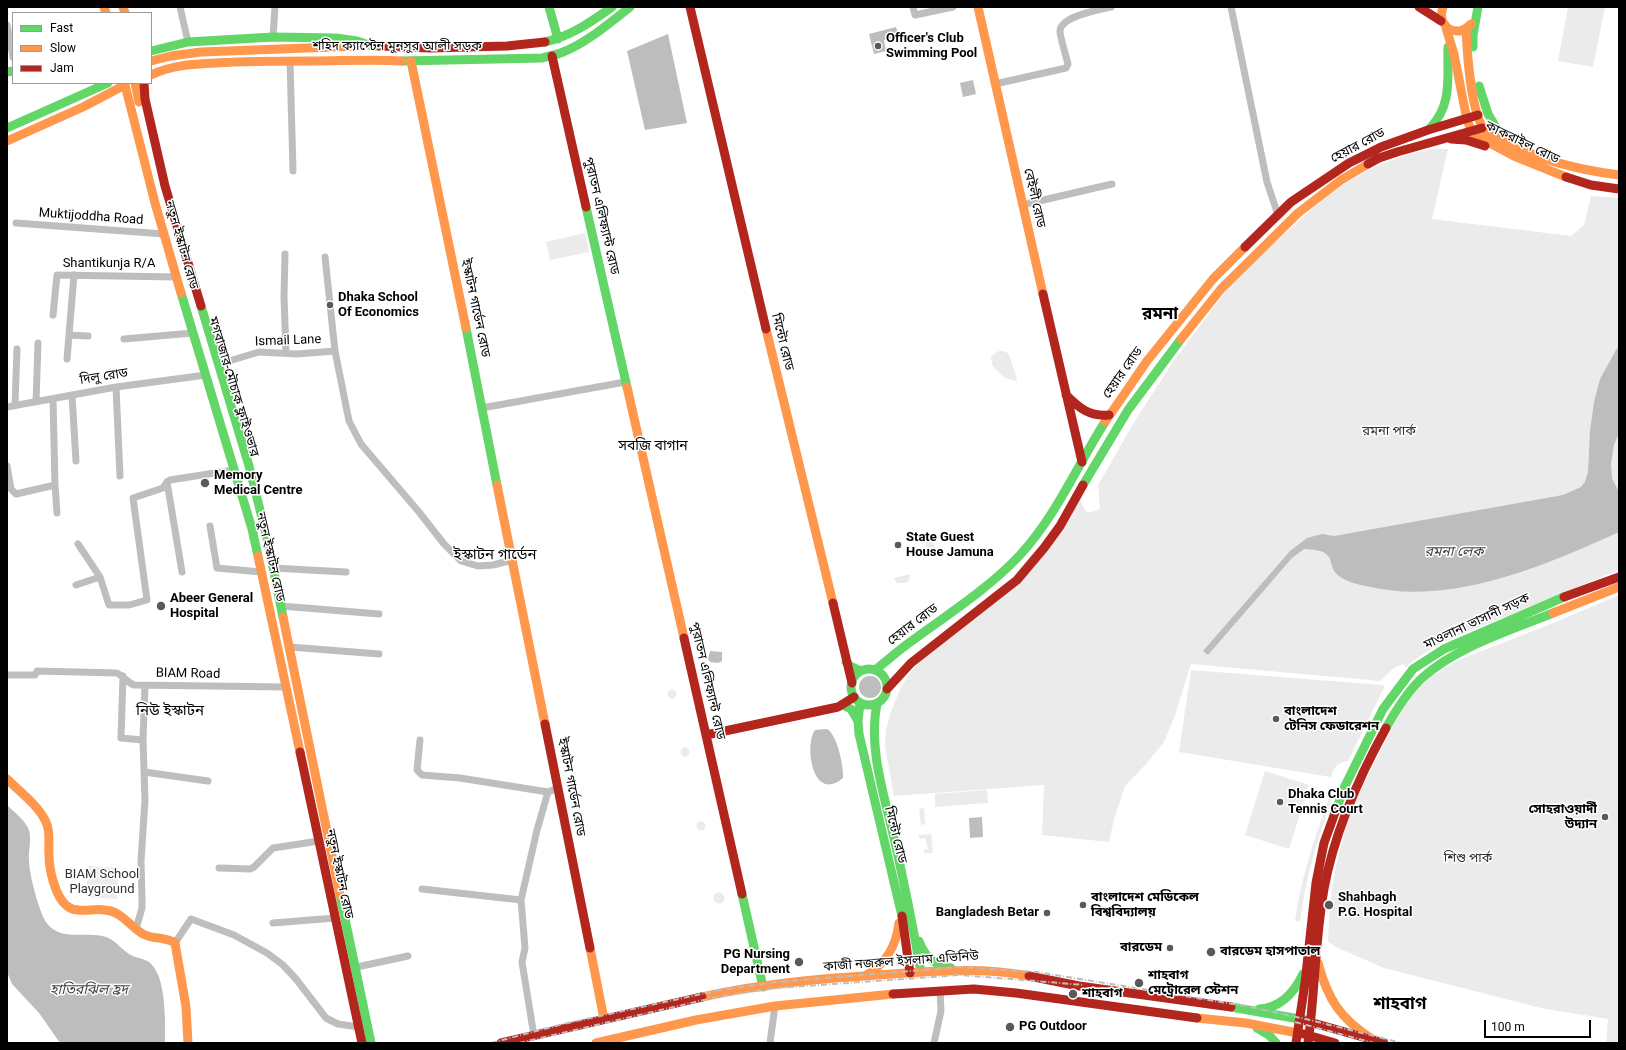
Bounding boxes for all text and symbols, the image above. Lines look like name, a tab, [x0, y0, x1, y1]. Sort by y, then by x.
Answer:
legend	[12, 12, 152, 84]
text: Fast	[50, 21, 73, 35]
place label: Officer's Club Swimming Pool	[886, 31, 977, 62]
street label: শহিদ ক্যাপ্টেন মুনসুর আলী সড়ক	[312, 39, 482, 55]
text: Slow	[50, 41, 76, 55]
marker: Officer's Club Swimming Pool	[873, 41, 883, 51]
text: Jam	[50, 61, 74, 75]
street label: কাকরাইল রোড	[1482, 118, 1562, 168]
street label: হেয়ার রোড	[1328, 125, 1388, 167]
street label: পুরাতন এলিফ্যান্ট রোড	[580, 156, 622, 276]
street label: বেইলী রোড	[1020, 167, 1048, 229]
street label: নতুন ইস্কাটন রোড	[161, 199, 201, 291]
street label: Muktijoddha Road	[38, 206, 144, 228]
street label: Shantikunja R/A	[63, 256, 155, 272]
street label: ইস্কাটন গার্ডেন রোড	[457, 257, 493, 359]
place label: Dhaka School Of Economics	[338, 290, 419, 321]
marker: Dhaka School Of Economics	[325, 300, 335, 310]
district label: রমনা	[1142, 305, 1178, 325]
street label: মিন্টো রোড	[767, 312, 797, 372]
street label: মগবাজার-মৌচাক ফ্লাইওভার	[204, 315, 262, 459]
street label: Ismail Lane	[255, 332, 321, 350]
street label: হেয়ার রোড	[1100, 344, 1146, 402]
street label: দিলু রোড	[79, 366, 129, 388]
park label: রমনা পার্ক	[1362, 424, 1416, 440]
district label: সবজি বাগান	[618, 438, 688, 454]
place label: Memory Medical Centre	[214, 468, 302, 499]
marker: Memory Medical Centre	[199, 477, 211, 489]
street label: নতুন ইস্কাটন রোড	[252, 511, 288, 603]
place label: State Guest House Jamuna	[906, 530, 994, 561]
marker: State Guest House Jamuna	[893, 540, 903, 550]
water label: রমনা লেক	[1424, 544, 1484, 560]
district label: ইস্কাটন গার্ডেন	[454, 546, 536, 564]
place label: Abeer General Hospital	[170, 591, 253, 622]
street label: মাওলানা ভাসানী সড়ক	[1422, 591, 1532, 653]
marker: Abeer General Hospital	[155, 600, 167, 612]
street label: হেয়ার রোড	[885, 601, 941, 649]
street label: পুরাতন এলিফ্যান্ট রোড	[686, 621, 728, 741]
street label: BIAM Road	[156, 666, 220, 682]
district label: নিউ ইস্কাটন	[136, 702, 204, 720]
place label: বাংলাদেশ টেনিস ফেডারেশন	[1284, 704, 1379, 735]
marker: বাংলাদেশ টেনিস ফেডারেশন	[1271, 714, 1281, 724]
street label: ইস্কাটন গার্ডেন রোড	[554, 736, 588, 838]
place label: Dhaka Club Tennis Court	[1288, 787, 1363, 818]
marker: Dhaka Club Tennis Court	[1275, 797, 1285, 807]
place label: সোহরাওয়ার্দী উদ্যান	[1528, 802, 1597, 833]
street label: মিন্টো রোড	[880, 805, 910, 865]
marker: সোহরাওয়ার্দী উদ্যান	[1600, 812, 1610, 822]
street label: নতুন ইস্কাটন রোড	[322, 828, 356, 920]
park label: শিশু পার্ক	[1444, 851, 1492, 867]
park label: BIAM School Playground	[65, 867, 139, 898]
place label: বাংলাদেশ মেডিকেল বিশ্ববিদ্যালয়	[1091, 890, 1199, 921]
place label: Shahbagh P.G. Hospital	[1338, 890, 1412, 921]
marker: Shahbagh P.G. Hospital	[1323, 899, 1335, 911]
marker: বাংলাদেশ মেডিকেল বিশ্ববিদ্যালয়	[1078, 900, 1088, 910]
place label: Bangladesh Betar	[936, 905, 1039, 921]
marker: Bangladesh Betar	[1042, 908, 1052, 918]
place label: বারডেম	[1120, 940, 1162, 956]
marker: বারডেম	[1165, 943, 1175, 953]
place label: বারডেম হাসপাতাল	[1220, 944, 1320, 960]
marker: বারডেম হাসপাতাল	[1205, 946, 1217, 958]
place label: PG Nursing Department	[721, 947, 790, 978]
street label: কাজী নজরুল ইসলাম এভিনিউ	[823, 949, 979, 975]
marker: PG Nursing Department	[793, 956, 805, 968]
place label: শাহবাগ মেট্রোরেল স্টেশন	[1148, 968, 1238, 999]
marker: শাহবাগ মেট্রোরেল স্টেশন	[1133, 977, 1145, 989]
water label: হাতিরঝিল হ্রদ	[50, 982, 128, 998]
place label: শাহবাগ	[1082, 986, 1122, 1002]
marker: শাহবাগ	[1067, 988, 1079, 1000]
district label: শাহবাগ	[1374, 995, 1426, 1015]
scale bar	[1486, 1012, 1593, 1038]
place label: PG Outdoor	[1019, 1019, 1087, 1035]
text: 100 m	[1491, 1020, 1525, 1034]
marker: PG Outdoor	[1004, 1021, 1016, 1033]

